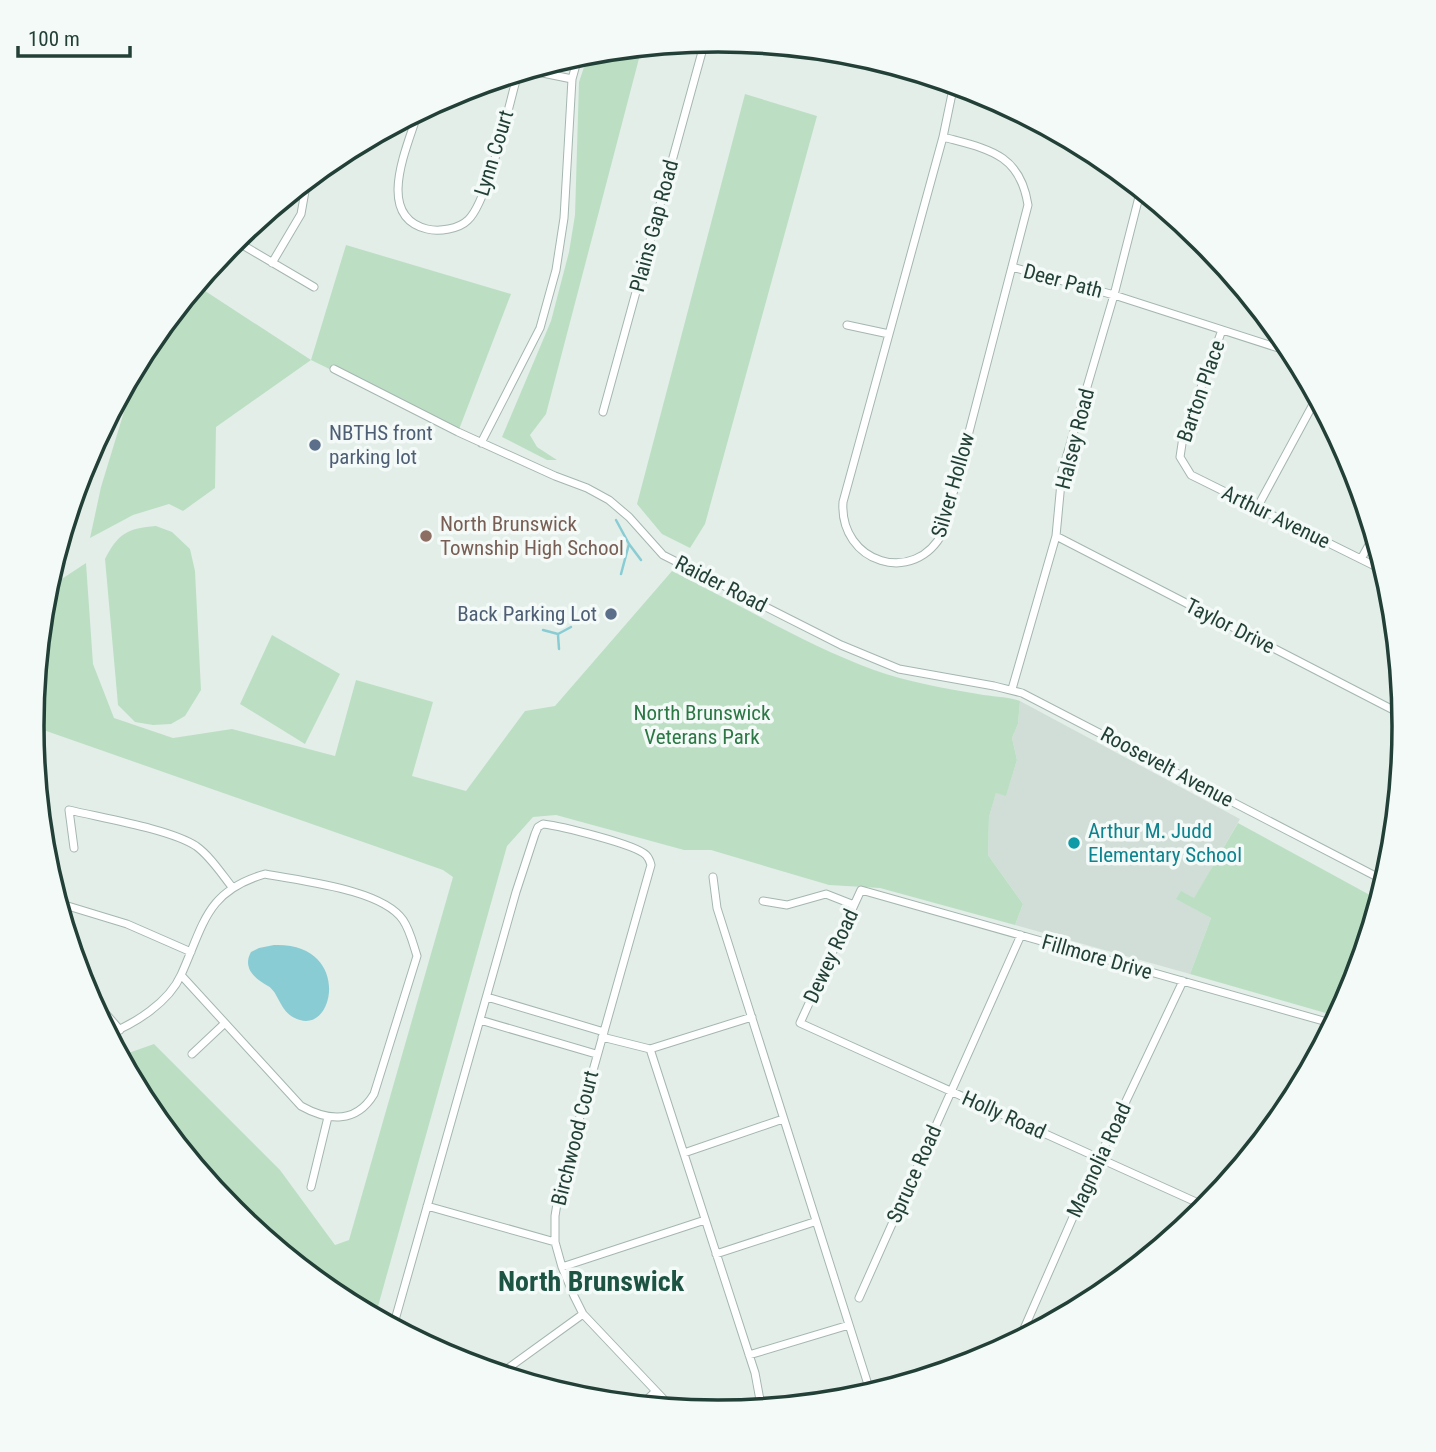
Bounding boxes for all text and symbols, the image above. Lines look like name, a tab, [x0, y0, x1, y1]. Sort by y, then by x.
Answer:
scale bar	[18, 14, 130, 58]
text: 100 m	[28, 27, 80, 51]
street label: Lynn Court	[470, 107, 518, 199]
street label: Plains Gap Road	[625, 157, 683, 295]
street label: Deer Path	[1021, 259, 1105, 303]
street label: Barton Place	[1172, 337, 1230, 445]
street label: Halsey Road	[1051, 386, 1099, 492]
place label: NBTHS front parking lot	[329, 421, 433, 469]
street label: Silver Hollow	[927, 430, 979, 540]
marker: NBTHS front parking lot	[307, 437, 323, 453]
street label: Arthur Avenue	[1218, 481, 1334, 554]
place label: North Brunswick Township High School	[440, 512, 624, 560]
marker: North Brunswick Township High School	[418, 528, 434, 544]
street label: Raider Road	[671, 551, 771, 617]
street label: Taylor Drive	[1181, 593, 1279, 659]
place label: Back Parking Lot	[457, 602, 597, 626]
marker: Back Parking Lot	[603, 606, 619, 622]
park label: North Brunswick Veterans Park	[633, 701, 771, 749]
street label: Roosevelt Avenue	[1097, 722, 1237, 812]
place label: Arthur M. Judd Elementary School	[1088, 819, 1242, 867]
marker: Arthur M. Judd Elementary School	[1066, 835, 1082, 851]
street label: Dewey Road	[799, 905, 863, 1007]
street label: Fillmore Drive	[1039, 930, 1155, 984]
street label: Birchwood Court	[547, 1068, 603, 1208]
street label: Holly Road	[958, 1086, 1050, 1144]
street label: Magnolia Road	[1062, 1099, 1136, 1221]
street label: Spruce Road	[882, 1121, 946, 1227]
district label: North Brunswick	[498, 1265, 685, 1298]

